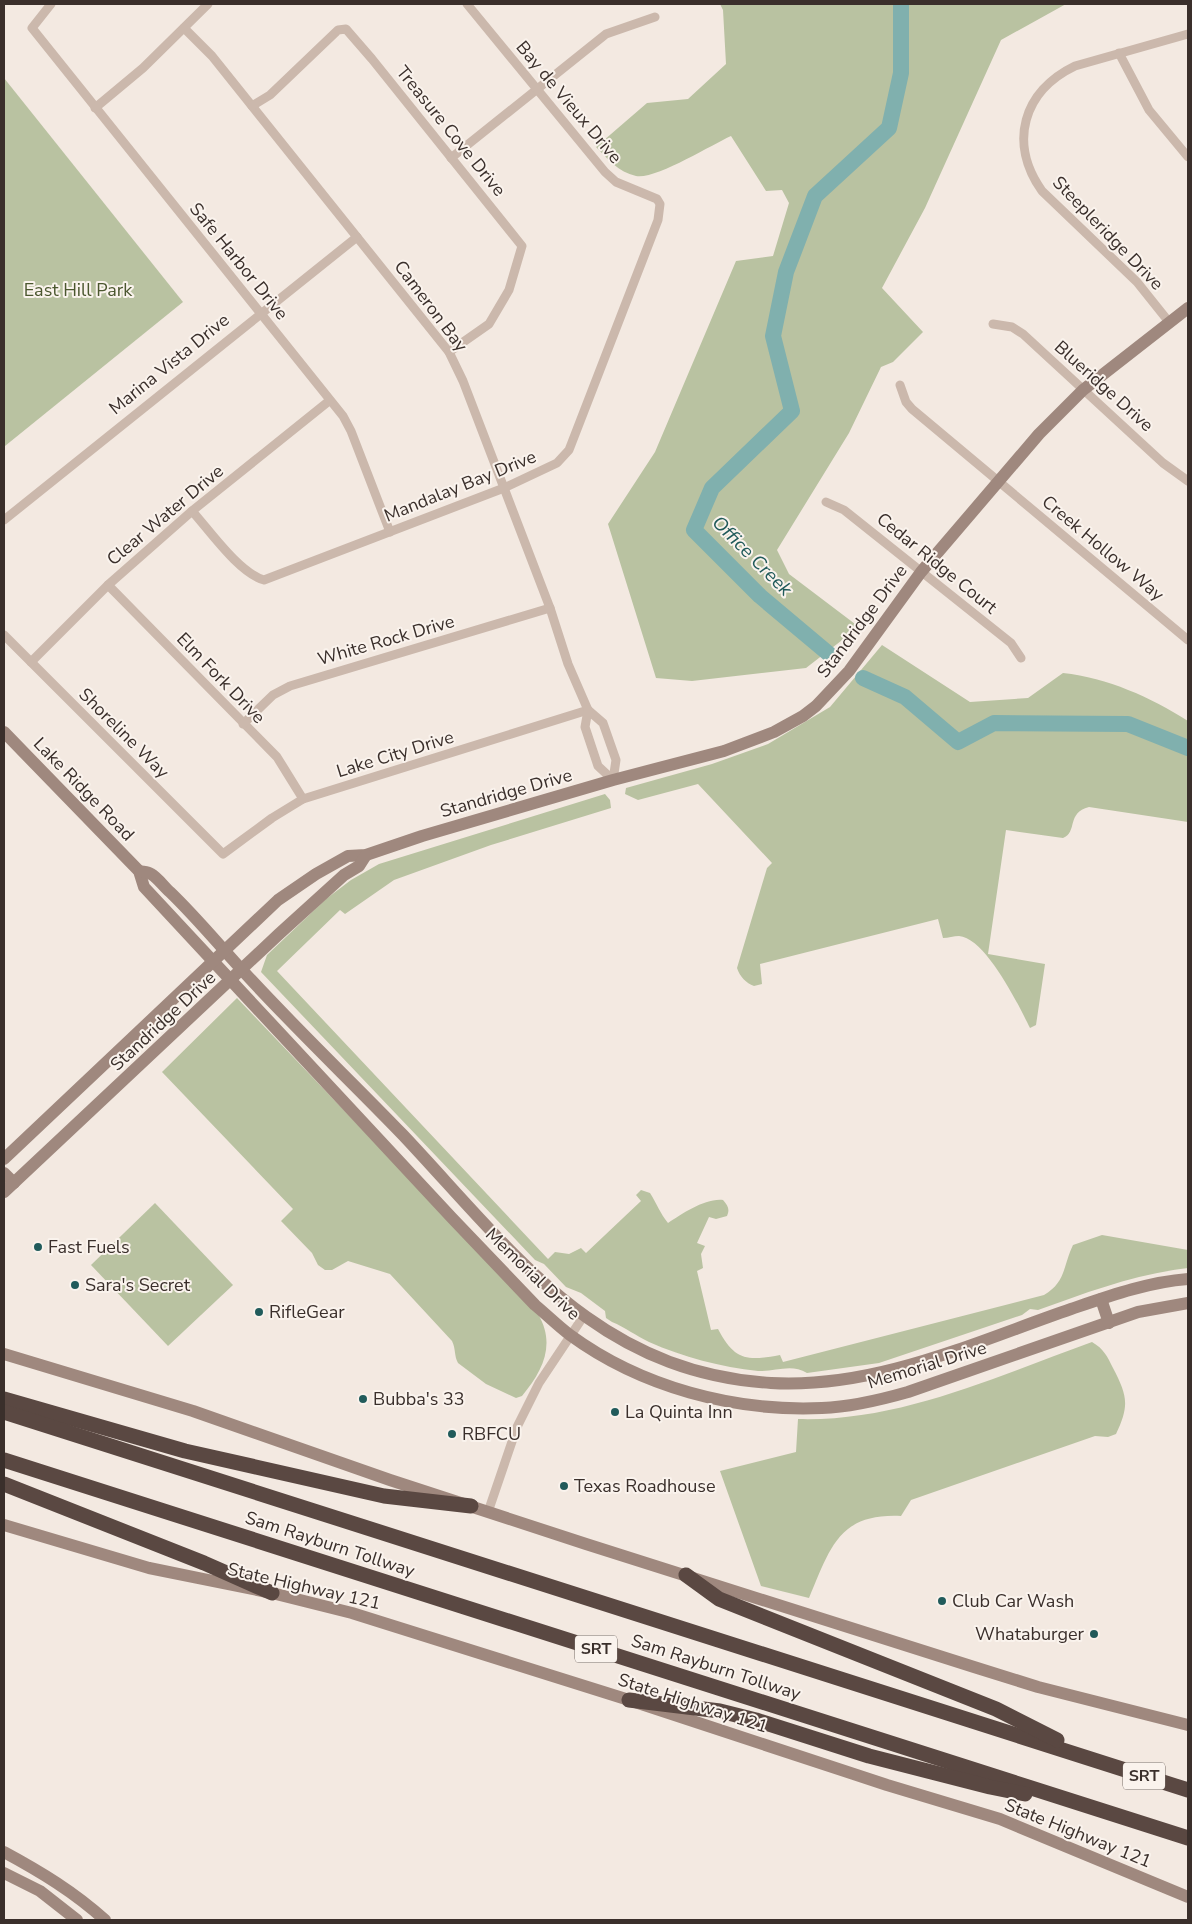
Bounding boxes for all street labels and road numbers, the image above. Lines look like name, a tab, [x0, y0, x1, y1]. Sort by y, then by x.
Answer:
street label: Bay de Vieux Drive	[511, 36, 627, 168]
street label: Treasure Cove Drive	[391, 61, 511, 201]
street label: Steepleridge Drive	[1047, 171, 1169, 295]
street label: Safe Harbor Drive	[184, 197, 294, 325]
street label: Cameron Bay	[389, 255, 474, 357]
street label: Marina Vista Drive	[104, 308, 234, 420]
street label: Blueridge Drive	[1049, 335, 1159, 437]
street label: Mandalay Bay Drive	[380, 445, 540, 527]
street label: Clear Water Drive	[102, 459, 228, 571]
street label: Creek Hollow Way	[1037, 490, 1170, 607]
street label: Cedar Ridge Court	[872, 507, 1003, 619]
street label: Standridge Drive	[811, 559, 913, 683]
street label: White Rock Drive	[315, 609, 457, 671]
street label: Elm Fork Drive	[171, 627, 271, 729]
street label: Shoreline Way	[74, 683, 175, 784]
street label: Lake City Drive	[333, 725, 457, 783]
street label: Lake Ridge Road	[28, 732, 140, 846]
street label: Standridge Drive	[437, 763, 575, 823]
street label: Standridge Drive	[105, 966, 221, 1076]
street label: Memorial Drive	[480, 1223, 586, 1325]
street label: Memorial Drive	[865, 1336, 989, 1394]
street label: Sam Rayburn Tollway	[242, 1505, 418, 1583]
street label: State Highway 121	[225, 1557, 383, 1615]
street label: Sam Rayburn Tollway	[628, 1628, 804, 1706]
road number: SRT	[575, 1636, 617, 1662]
street label: State Highway 121	[615, 1667, 771, 1739]
road number: SRT	[1123, 1762, 1165, 1790]
street label: State Highway 121	[1001, 1793, 1155, 1873]

